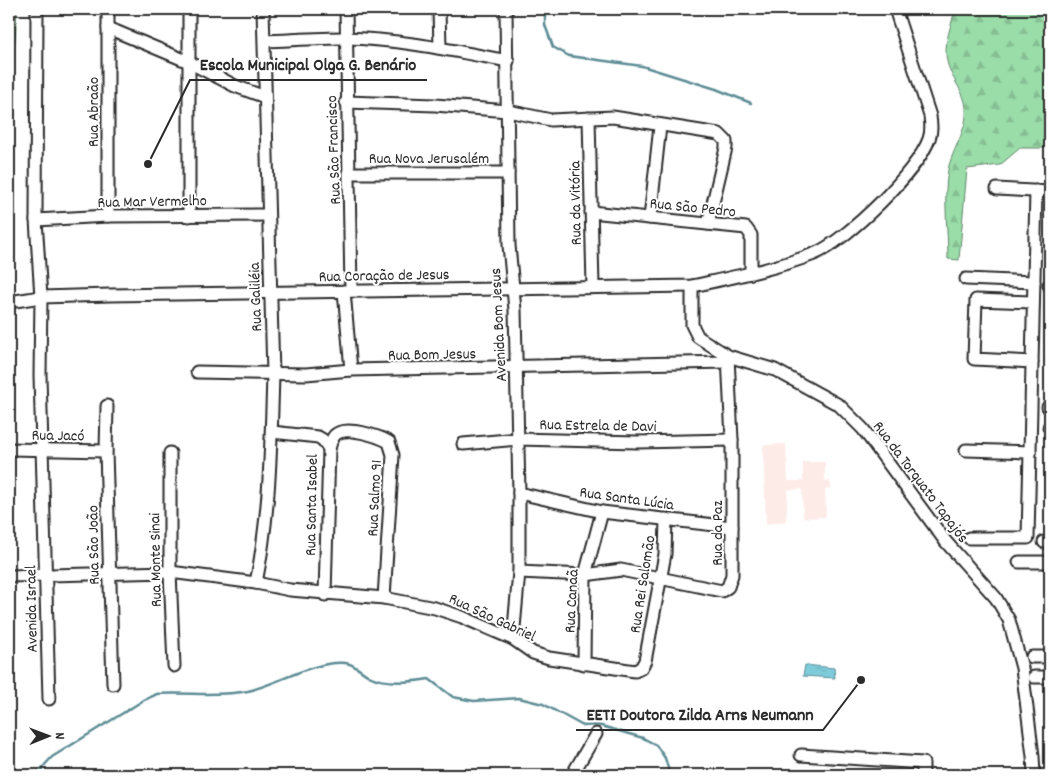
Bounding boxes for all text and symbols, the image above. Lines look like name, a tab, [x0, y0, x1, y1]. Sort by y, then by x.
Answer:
callout: Escola Municipal Olga G. Benário	[190, 47, 427, 80]
text: Escola Municipal Olga G. Benário	[200, 54, 416, 79]
street label: Rua Abraão	[83, 77, 106, 147]
street label: Rua São Francisco	[321, 95, 348, 205]
street label: Rua Nova Jerusalém	[369, 148, 489, 171]
street label: Rua da Vitória	[564, 160, 589, 245]
street label: Rua Mar Vermelho	[97, 190, 207, 215]
street label: Rua São Pedro	[649, 193, 737, 224]
street label: Rua Galiléia	[244, 261, 269, 332]
street label: Rua Coração de Jesus	[318, 264, 450, 289]
street label: Avenida Bom Jesus	[485, 267, 514, 382]
street label: Rua Bom Jesus	[388, 343, 477, 368]
street label: Rua Estrela de Davi	[539, 414, 657, 439]
street label: Rua da Torquato Tapajós	[866, 417, 974, 549]
street label: Rua Jacó	[31, 425, 85, 448]
street label: Rua Santa Isabel	[300, 454, 325, 556]
street label: Rua Salmo 91	[362, 459, 389, 537]
street label: Rua Santa Lúcia	[578, 481, 676, 518]
street label: Rua da Paz	[707, 500, 730, 566]
street label: Rua São João	[82, 505, 107, 585]
street label: Rua Monte Sinai	[144, 513, 169, 607]
street label: Rua Rei Salomão	[624, 534, 663, 635]
street label: Avenida Israel	[20, 565, 45, 653]
street label: Rua Canaã	[559, 568, 586, 634]
street label: Rua São Gabriel	[445, 588, 540, 649]
callout: EETI Doutora Zilda Arns Neumann	[576, 697, 823, 730]
text: EETI Doutora Zilda Arns Neumann	[586, 704, 814, 729]
north arrow	[22, 712, 72, 762]
text: N	[49, 732, 69, 740]

